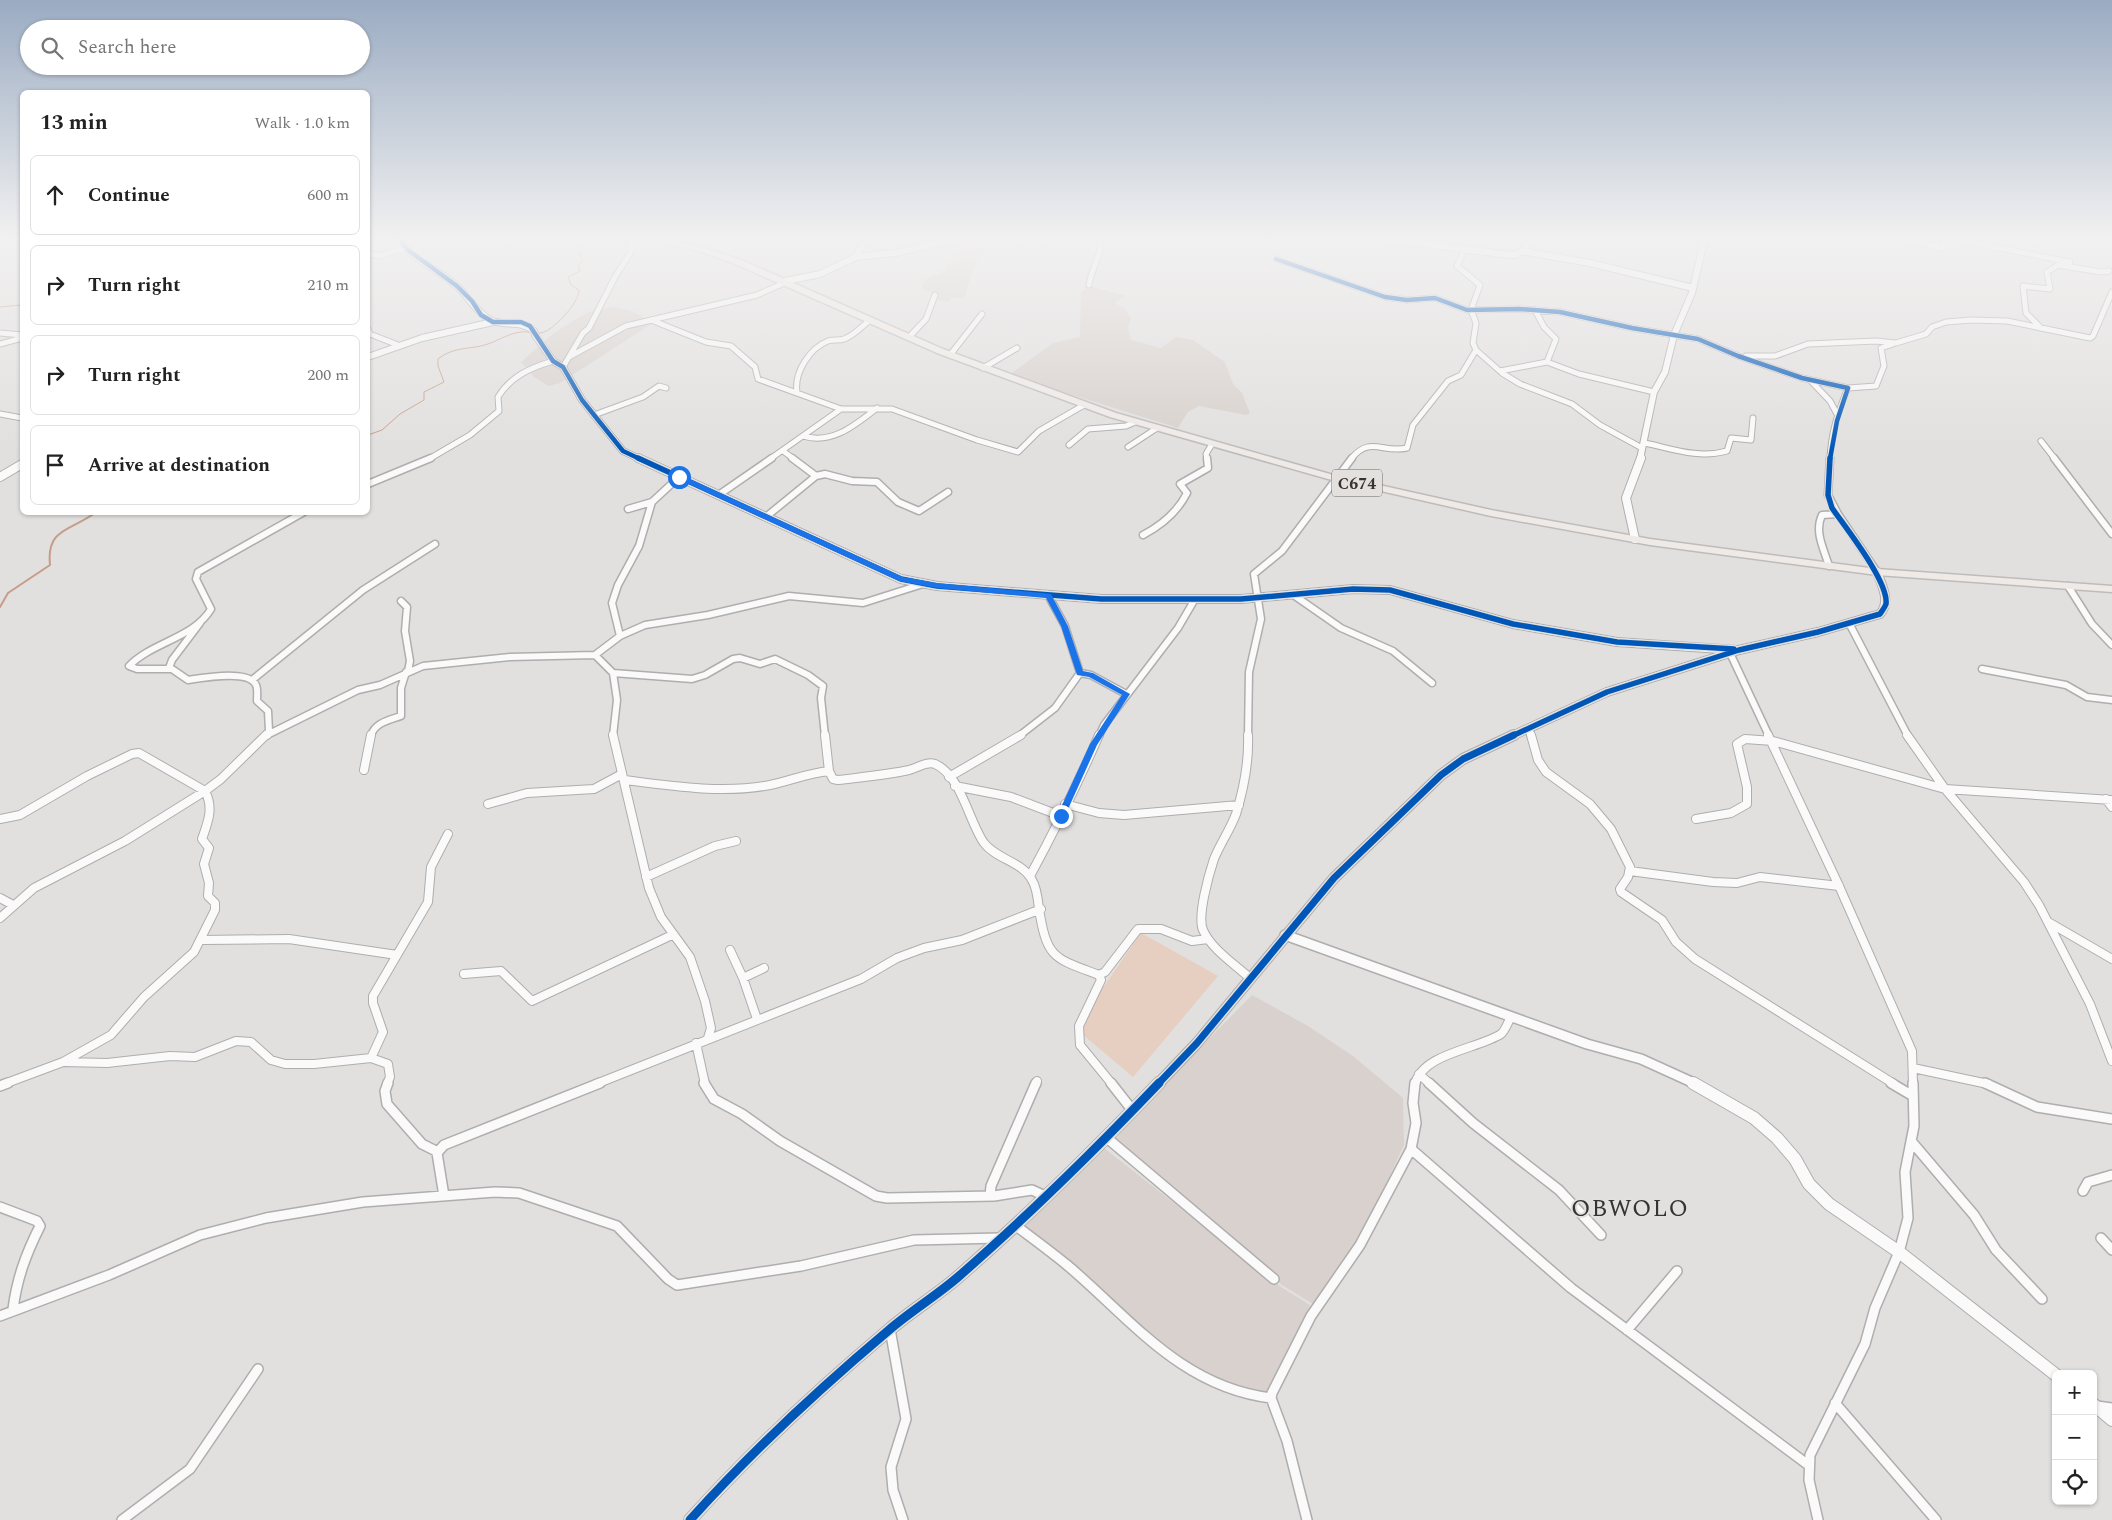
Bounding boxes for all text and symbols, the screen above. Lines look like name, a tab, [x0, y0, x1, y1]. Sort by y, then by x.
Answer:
search box	[20, 20, 370, 75]
text: Search here	[78, 33, 177, 62]
icon: search	[38, 34, 66, 62]
text: 13 min	[40, 107, 108, 139]
text: Walk · 1.0 km	[255, 111, 350, 135]
icon: ahead	[41, 181, 69, 209]
text: Continue	[88, 181, 170, 210]
text: 600 m	[307, 183, 349, 207]
icon: right	[41, 271, 69, 299]
text: Turn right	[88, 271, 181, 300]
text: 210 m	[307, 273, 349, 297]
icon: right	[41, 361, 69, 389]
text: Turn right	[88, 361, 181, 390]
text: 200 m	[307, 363, 349, 387]
icon: arrive	[41, 451, 69, 479]
text: Arrive at destination	[88, 451, 270, 480]
route start	[668, 466, 691, 489]
road number: C674	[1332, 469, 1382, 496]
route end	[1050, 805, 1073, 828]
district label: OBWOLO	[1571, 1191, 1689, 1227]
map controls	[2052, 1370, 2097, 1505]
button: +	[2052, 1370, 2097, 1415]
button: −	[2052, 1415, 2097, 1460]
button: locate	[2052, 1460, 2097, 1505]

